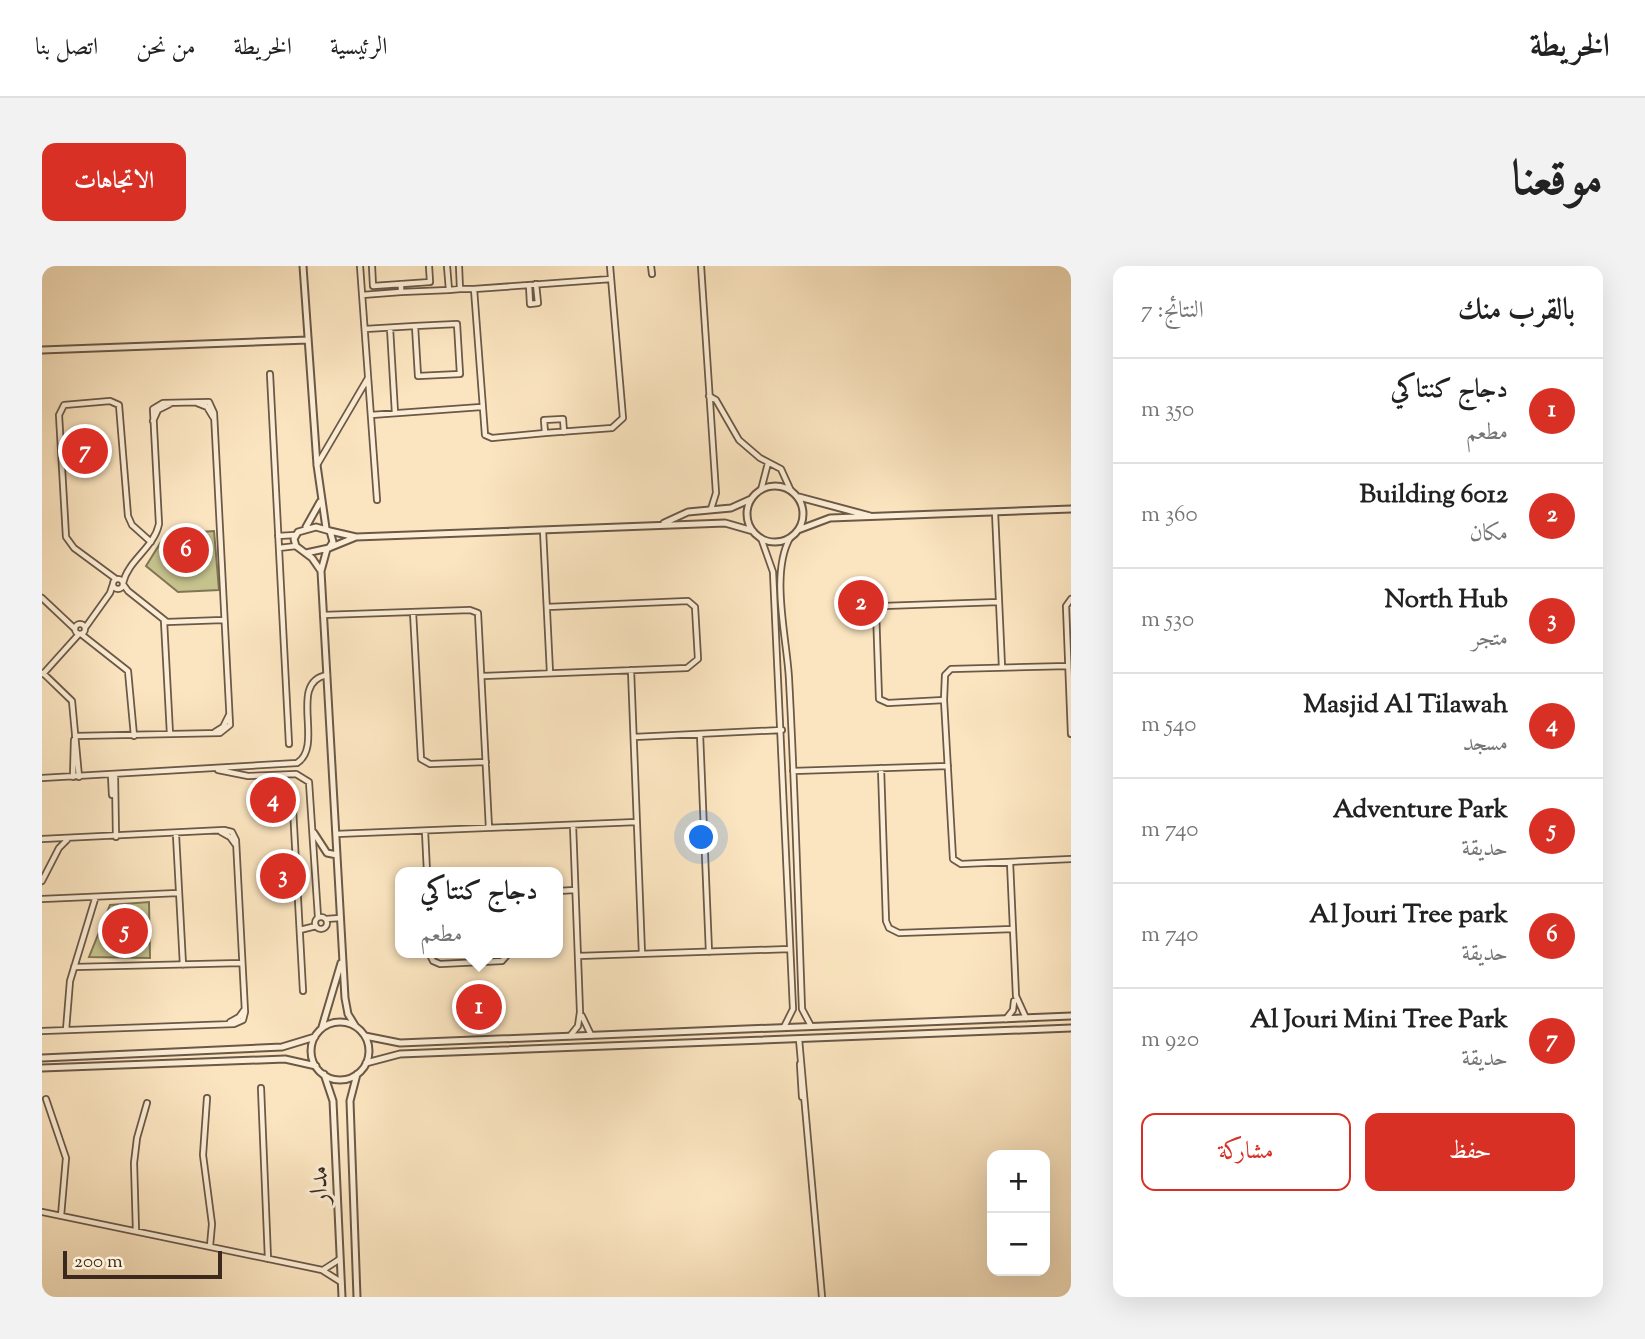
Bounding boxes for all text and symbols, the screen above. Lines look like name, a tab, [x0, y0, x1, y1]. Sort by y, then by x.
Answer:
text: الخريطة	[1530, 24, 1610, 72]
text: اتصل بنا	[35, 31, 98, 65]
text: من نحن	[136, 31, 196, 65]
text: الخريطة	[234, 31, 292, 65]
text: الرئيسية	[330, 31, 388, 65]
button: الاتجاهات	[42, 143, 186, 221]
text: موقعنا	[1511, 147, 1603, 217]
text: بالقرب منك	[1458, 290, 1575, 333]
text: النتائج: 7	[1141, 295, 1204, 328]
text: دجاج كنتاكي	[1391, 372, 1508, 409]
text: 350 m	[1141, 394, 1194, 427]
text: 1	[1548, 394, 1556, 427]
text: مطعم	[1466, 417, 1508, 450]
pin: 7	[62, 425, 108, 477]
text: Building 6012	[1359, 477, 1508, 514]
text: 360 m	[1141, 499, 1198, 532]
text: 2	[1547, 499, 1557, 532]
text: مكان	[1469, 518, 1508, 551]
pin: 6	[163, 524, 209, 576]
pin: 2	[838, 577, 884, 629]
text: North Hub	[1384, 582, 1508, 619]
text: 530 m	[1141, 604, 1194, 637]
text: 3	[1547, 604, 1557, 637]
text: متجر	[1472, 623, 1508, 656]
text: Masjid Al Tilawah	[1303, 687, 1508, 724]
text: 540 m	[1141, 709, 1196, 742]
text: 4	[1546, 709, 1558, 742]
text: مسجد	[1463, 728, 1508, 761]
pin: 4	[250, 774, 296, 826]
text: Adventure Park	[1333, 792, 1508, 829]
text: 740 m	[1141, 814, 1198, 847]
text: 5	[1548, 814, 1556, 847]
your location	[684, 820, 718, 854]
text: حديقة	[1461, 833, 1508, 866]
pin: 3	[260, 850, 306, 902]
popup	[395, 867, 563, 958]
text: دجاج كنتاكي	[420, 874, 538, 911]
text: Al Jouri Tree park	[1309, 897, 1508, 934]
pin: 5	[102, 905, 148, 957]
text: مطعم	[420, 919, 462, 952]
text: 740 m	[1141, 919, 1198, 952]
text: 6	[1546, 919, 1558, 952]
text: حديقة	[1461, 938, 1508, 971]
pin: 1	[456, 981, 502, 1033]
text: Al Jouri Mini Tree Park	[1250, 1002, 1508, 1039]
text: 920 m	[1141, 1024, 1199, 1057]
text: 7	[1546, 1024, 1558, 1057]
text: حديقة	[1461, 1043, 1508, 1076]
button: مشاركة	[1141, 1113, 1351, 1191]
button: حفظ	[1365, 1113, 1575, 1191]
map controls	[987, 1150, 1050, 1276]
button: +	[987, 1150, 1050, 1213]
street label: مدار	[301, 1165, 340, 1208]
button: −	[987, 1213, 1050, 1276]
scale bar	[63, 1248, 222, 1280]
text: 200 m	[74, 1249, 123, 1276]

